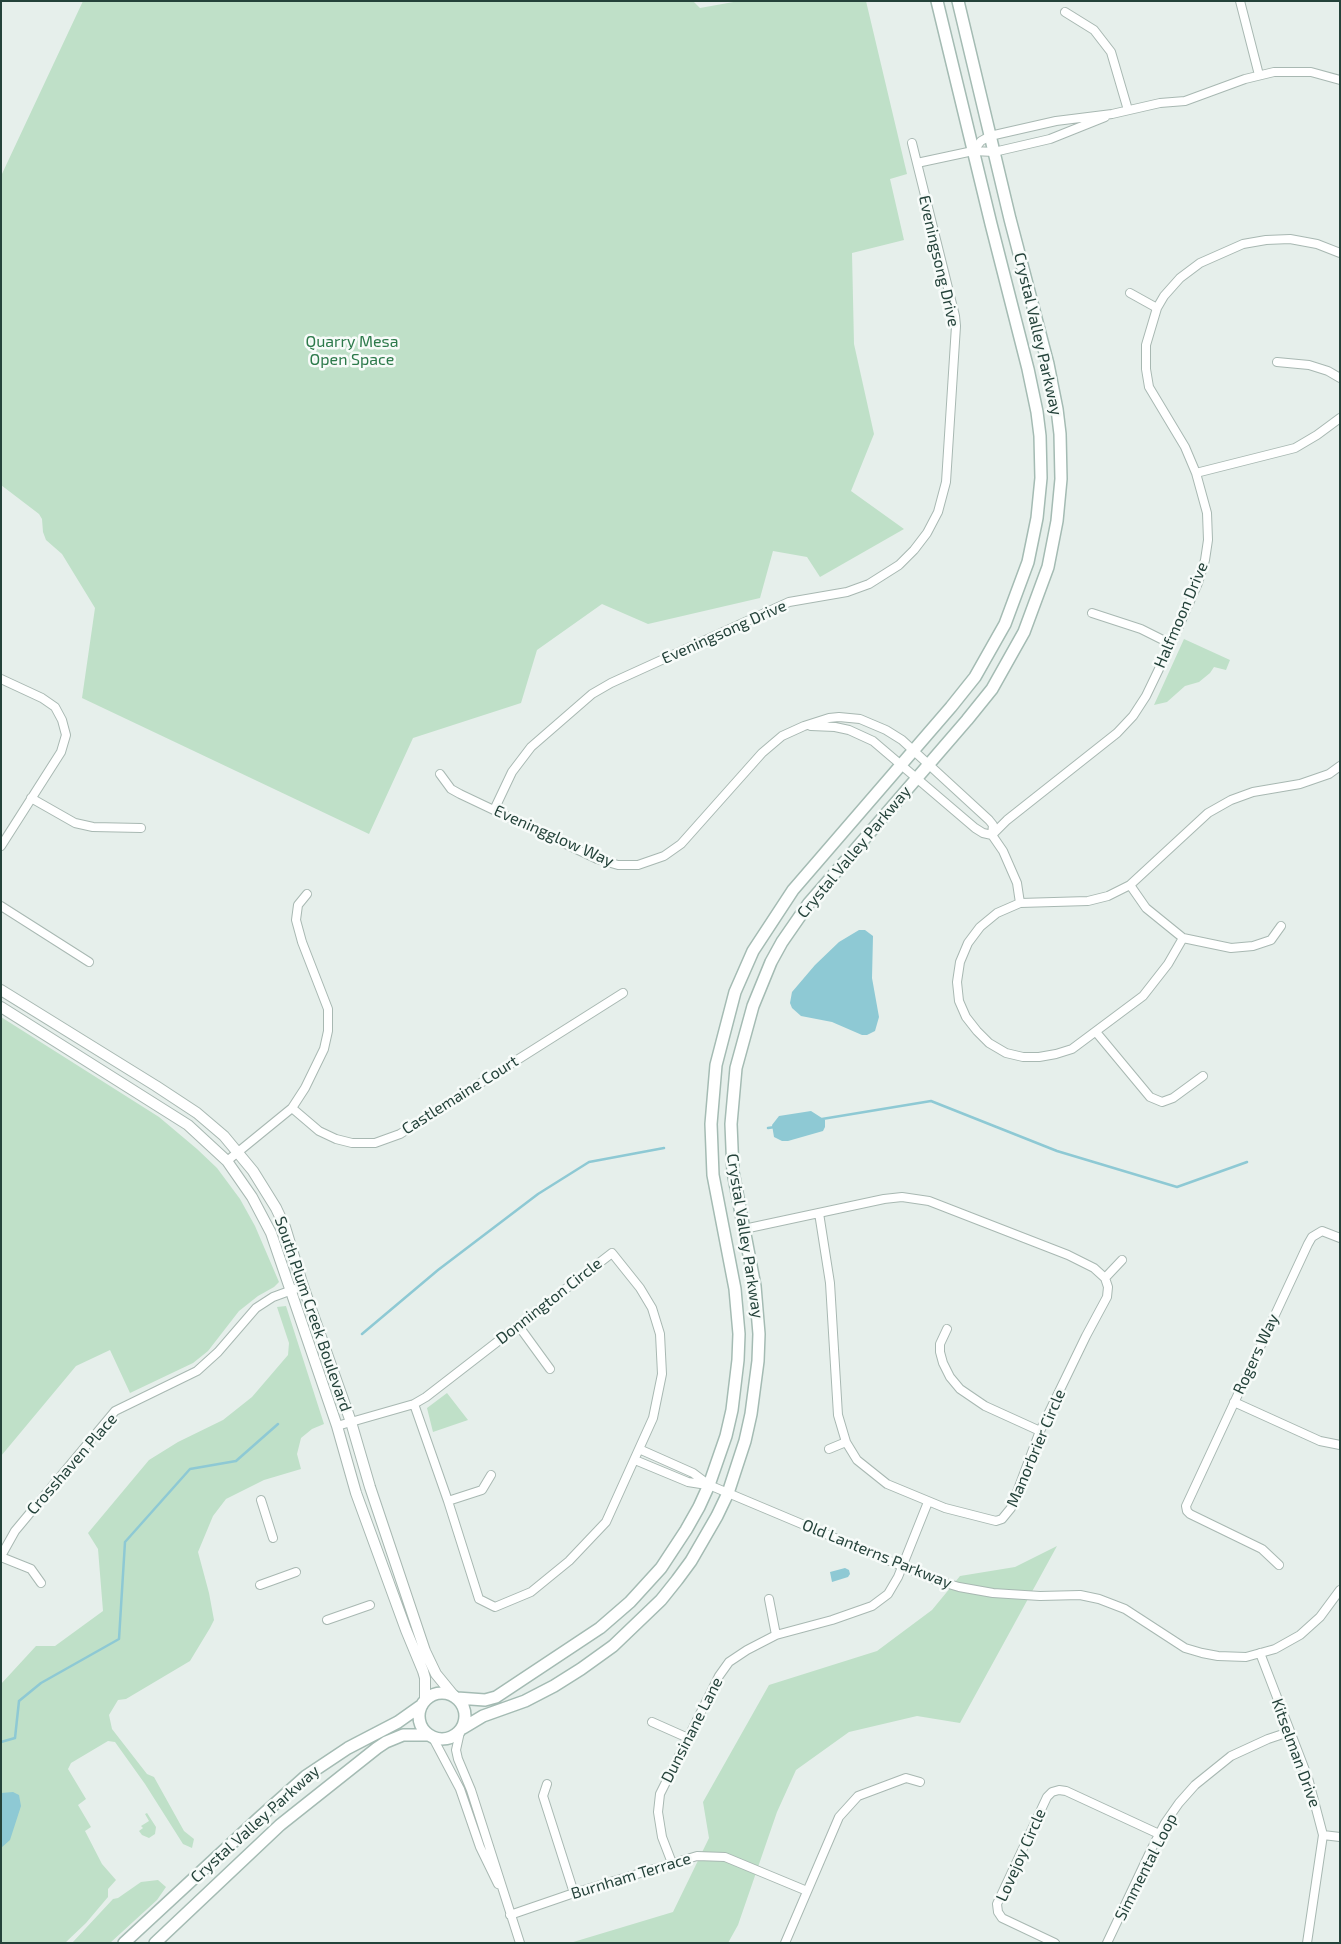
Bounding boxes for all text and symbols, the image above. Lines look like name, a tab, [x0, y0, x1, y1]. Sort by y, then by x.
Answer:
street label: Eveningsong Drive	[915, 193, 963, 329]
street label: Crystal Valley Parkway	[1010, 251, 1066, 417]
park label: Quarry Mesa Open Space	[305, 332, 399, 370]
street label: Halfmoon Drive	[1150, 559, 1212, 671]
street label: Eveningsong Drive	[659, 596, 789, 668]
street label: Crystal Valley Parkway	[793, 782, 915, 922]
street label: Eveningglow Way	[491, 801, 617, 871]
street label: Castlemaine Court	[398, 1051, 522, 1139]
street label: Crystal Valley Parkway	[722, 1152, 768, 1320]
street label: South Plum Creek Boulevard	[271, 1214, 355, 1414]
street label: Donnington Circle	[492, 1254, 606, 1348]
street label: Rogers Way	[1229, 1311, 1283, 1397]
street label: Manorbrier Circle	[1003, 1386, 1069, 1510]
street label: Crosshaven Place	[23, 1409, 121, 1519]
street label: Old Lanterns Parkway	[799, 1515, 955, 1593]
street label: Dunsinane Lane	[657, 1674, 727, 1786]
street label: Kitselman Drive	[1267, 1696, 1325, 1810]
street label: Crystal Valley Parkway	[187, 1761, 323, 1887]
street label: Lovejoy Circle	[992, 1806, 1050, 1904]
street label: Simmental Loop	[1111, 1810, 1181, 1924]
street label: Burnham Terrace	[569, 1849, 693, 1903]

